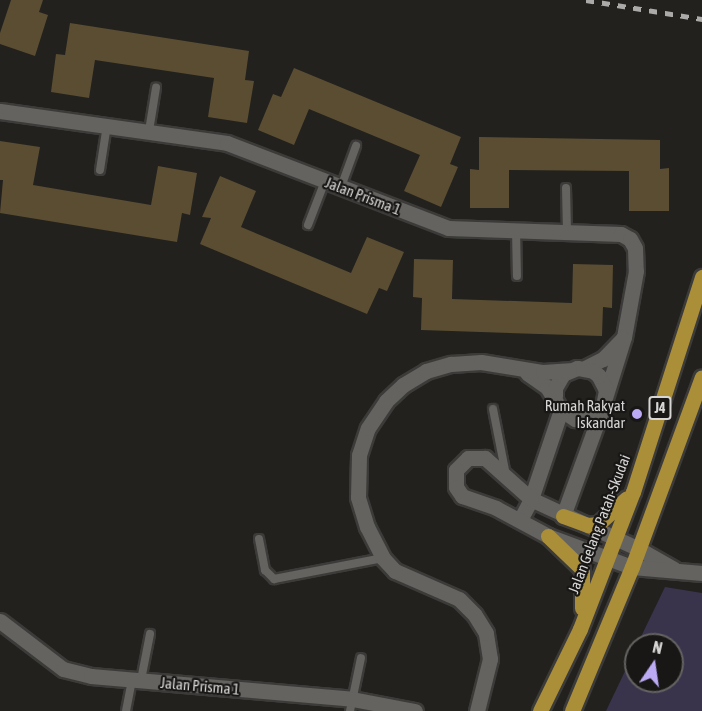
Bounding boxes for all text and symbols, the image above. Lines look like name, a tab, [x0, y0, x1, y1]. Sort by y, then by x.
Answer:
street label: Jalan Prisma 1	[323, 173, 403, 219]
place label: Rumah Rakyat Iskandar	[545, 396, 625, 431]
road number: J4	[648, 397, 672, 419]
marker: Rumah Rakyat Iskandar	[630, 407, 644, 421]
street label: Jalan Gelang Patah-Skudai	[564, 452, 634, 596]
north arrow	[624, 633, 684, 693]
text: N	[651, 638, 664, 657]
street label: Jalan Prisma 1	[160, 674, 240, 698]

